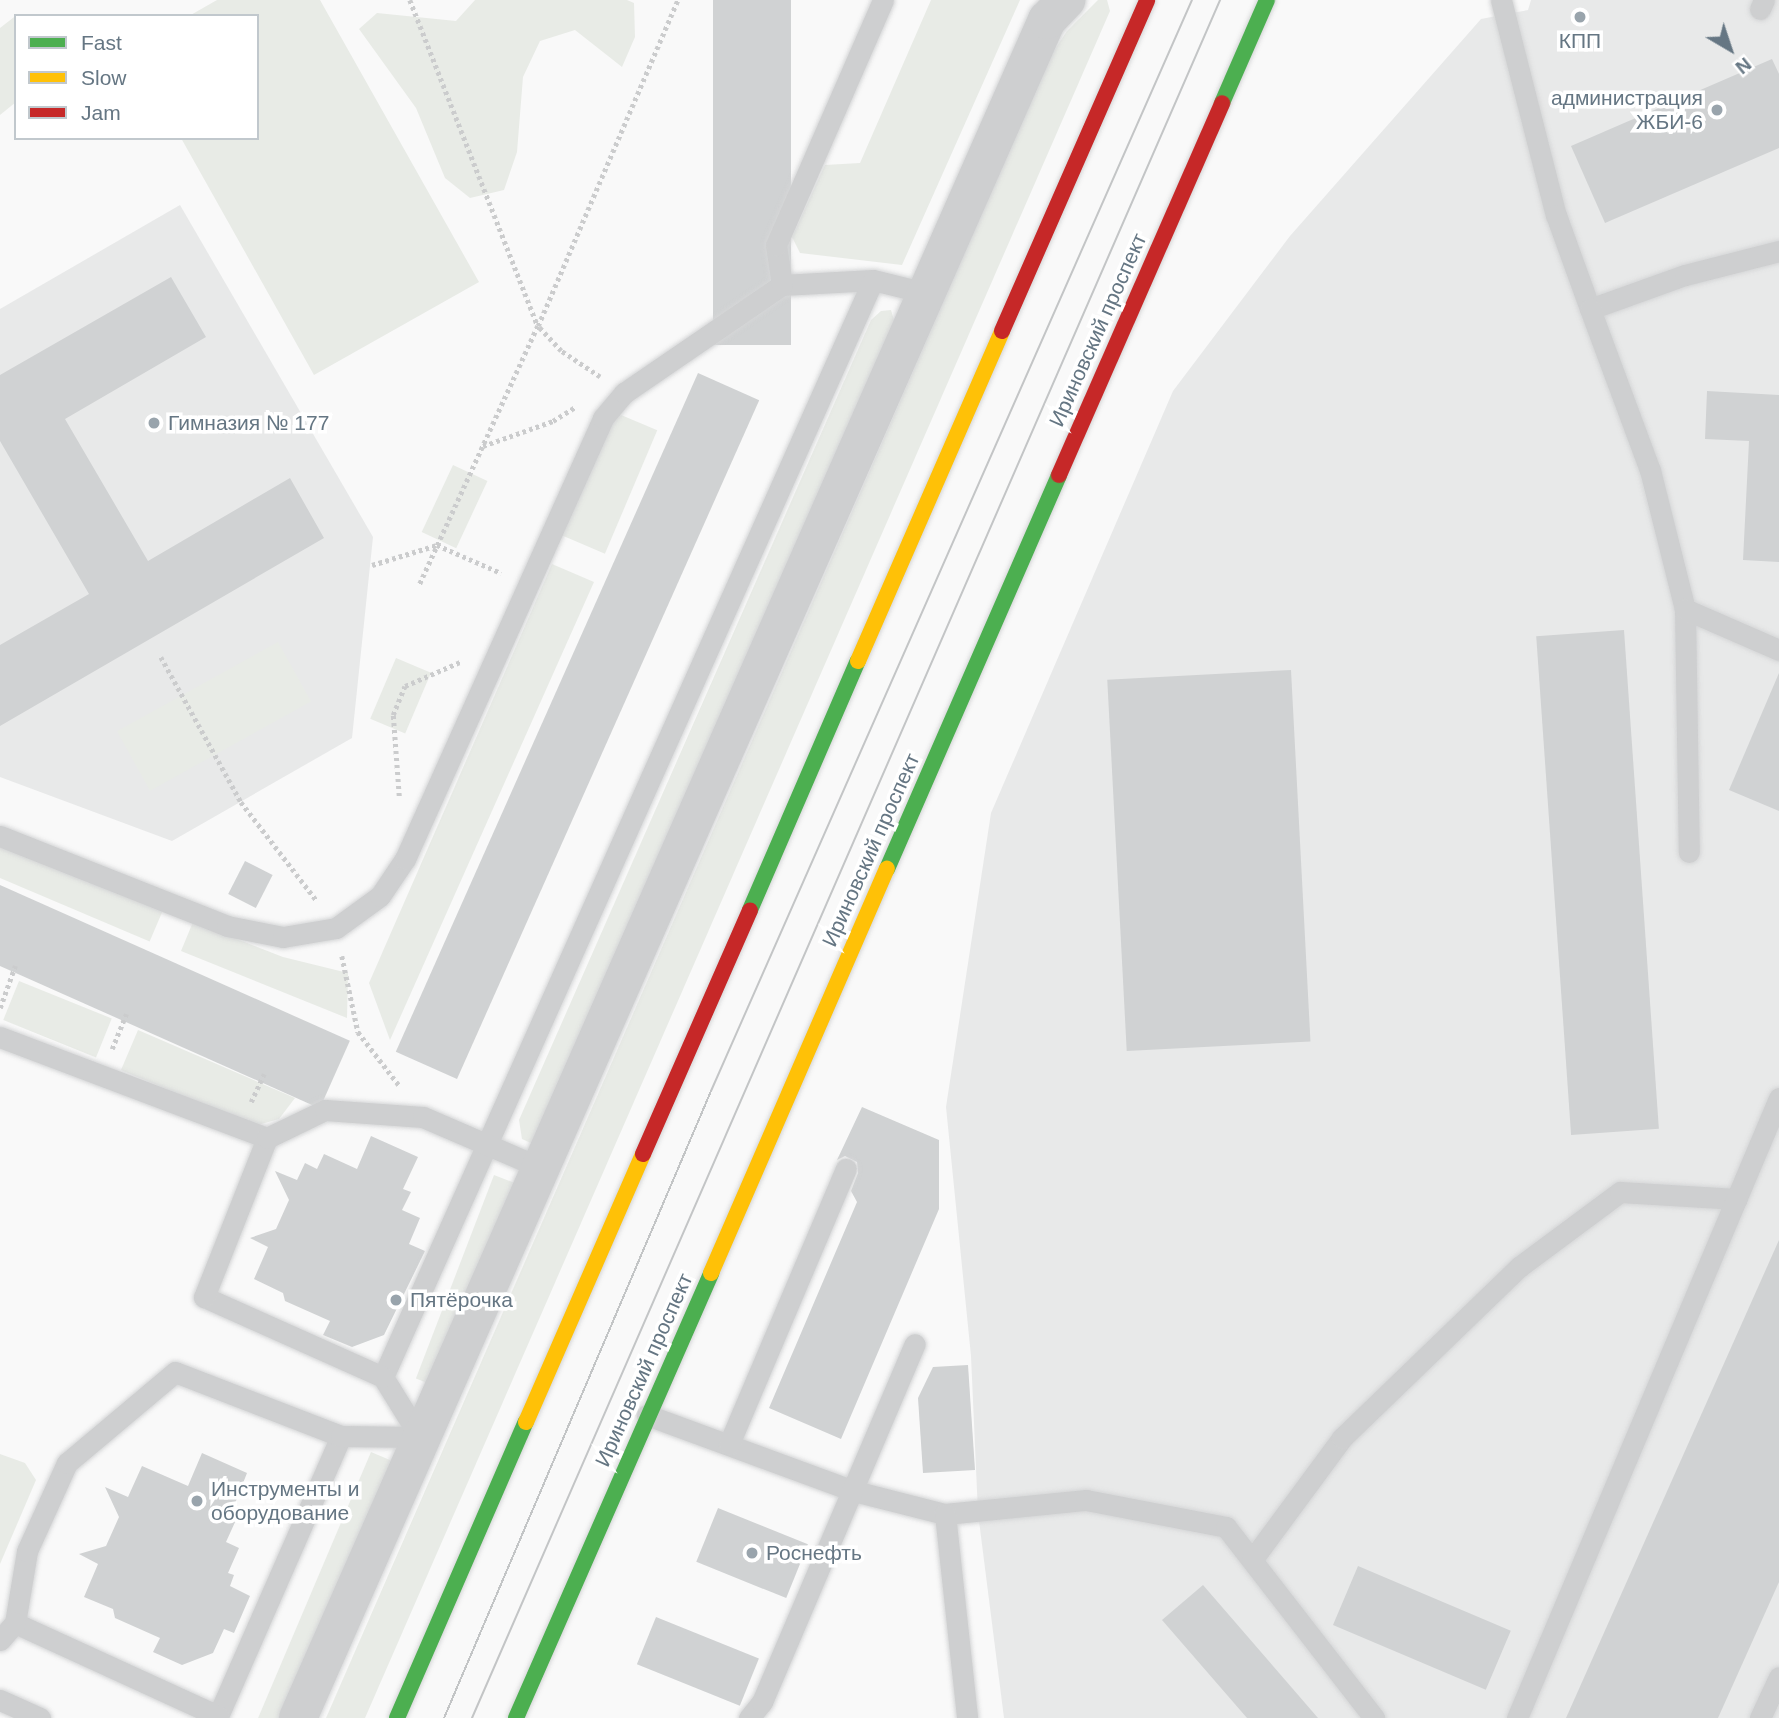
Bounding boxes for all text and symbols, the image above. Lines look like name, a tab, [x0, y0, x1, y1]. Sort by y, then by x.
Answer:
marker: КПП	[1572, 9, 1588, 25]
legend	[14, 14, 259, 140]
north arrow	[1695, 14, 1765, 84]
place label: КПП	[1559, 28, 1601, 54]
text: Fast	[81, 31, 122, 54]
text: N	[1732, 53, 1755, 78]
text: Slow	[81, 66, 127, 89]
place label: администрация ЖБИ-6	[1551, 85, 1703, 135]
text: Jam	[81, 101, 121, 124]
marker: администрация ЖБИ-6	[1709, 102, 1725, 118]
street label: Ириновский проспект	[1044, 229, 1152, 431]
place label: Гимназия № 177	[168, 410, 329, 436]
marker: Гимназия № 177	[146, 415, 162, 431]
street label: Ириновский проспект	[817, 749, 925, 951]
street label: Ириновский проспект	[590, 1269, 698, 1471]
place label: Пятёрочка	[410, 1287, 513, 1313]
marker: Пятёрочка	[388, 1292, 404, 1308]
place label: Инструменты и оборудование	[211, 1476, 360, 1526]
marker: Инструменты и оборудование	[189, 1493, 205, 1509]
place label: Роснефть	[766, 1540, 862, 1566]
marker: Роснефть	[744, 1545, 760, 1561]

